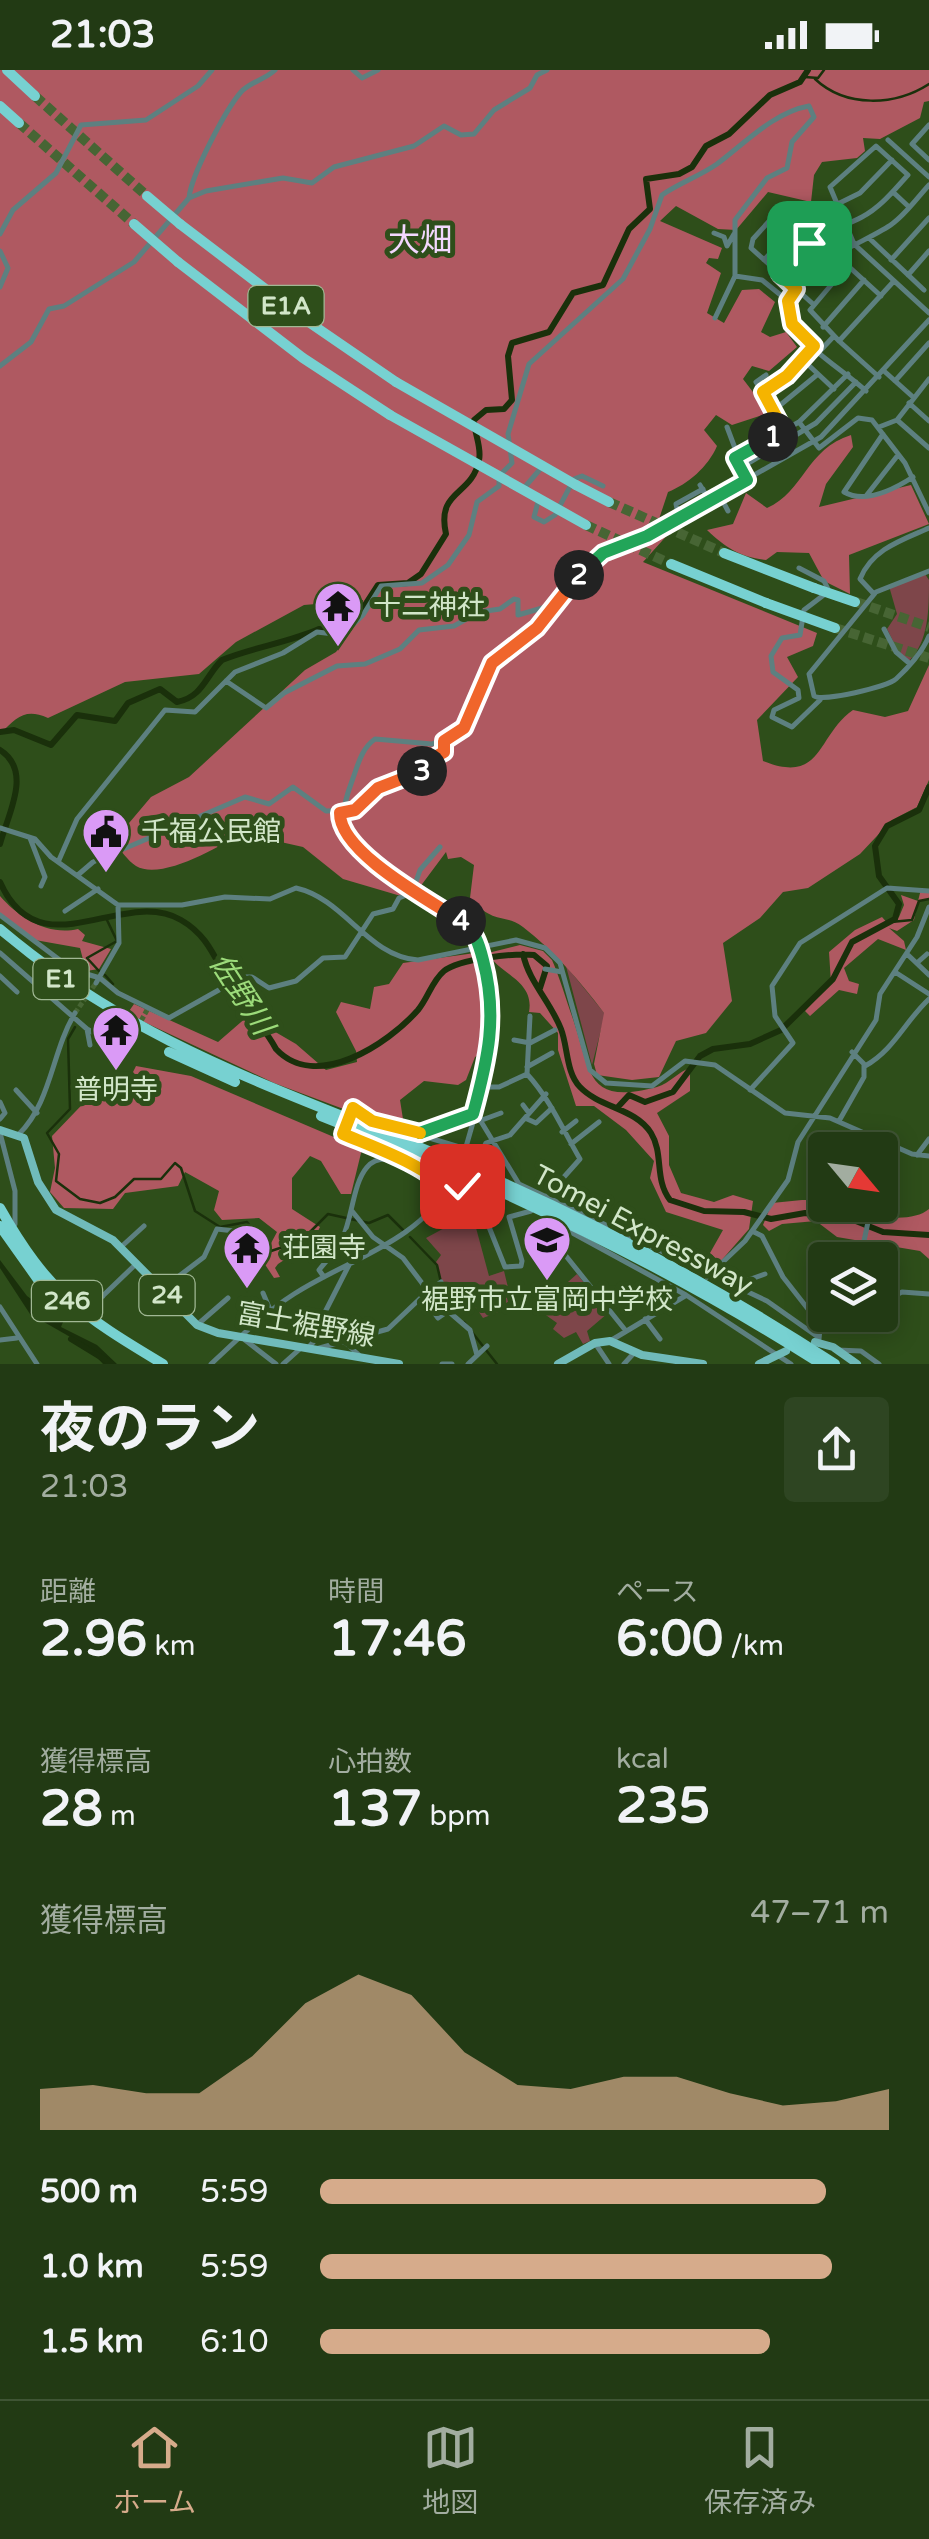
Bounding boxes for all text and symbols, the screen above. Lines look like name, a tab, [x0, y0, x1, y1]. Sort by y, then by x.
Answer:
text: 21:03	[50, 12, 155, 58]
pin	[767, 201, 852, 286]
icon: arrive	[782, 216, 837, 271]
district label: 大畑	[388, 222, 452, 260]
road number: E1A	[248, 286, 324, 326]
pin: 1	[748, 412, 798, 462]
text: 1	[764, 420, 782, 454]
pin: 2	[554, 550, 604, 600]
text: 2	[570, 558, 588, 592]
temple icon: 十二神社	[312, 580, 364, 648]
place label: 十二神社	[373, 589, 485, 623]
pin: 3	[397, 746, 447, 796]
text: 3	[413, 754, 431, 788]
public building icon: 千福公民館	[80, 806, 132, 874]
place label: 千福公民館	[141, 815, 281, 849]
pin: 4	[436, 896, 486, 946]
text: 4	[452, 904, 470, 938]
water label: 佐野川	[201, 946, 283, 1044]
road number: E1	[34, 959, 88, 999]
temple icon: 普明寺	[90, 1004, 142, 1072]
place label: 普明寺	[74, 1073, 158, 1107]
north arrow	[808, 1132, 898, 1222]
map controls	[808, 1132, 898, 1332]
pin	[420, 1144, 505, 1229]
street label: Tomei Expressway	[527, 1158, 759, 1302]
icon: check	[435, 1159, 490, 1214]
school or university icon: 裾野市立富岡中学校	[521, 1214, 573, 1282]
temple icon: 荘園寺	[221, 1222, 273, 1290]
place label: 荘園寺	[282, 1231, 366, 1265]
button: layers	[808, 1242, 898, 1332]
road number: 24	[140, 1275, 194, 1315]
road number: 246	[32, 1281, 102, 1321]
place label: 裾野市立富岡中学校	[421, 1283, 673, 1317]
street label: 富士裾野線	[234, 1296, 378, 1354]
text: 夜のラン	[40, 1397, 260, 1463]
button: share	[784, 1397, 889, 1502]
text: 21:03	[40, 1468, 129, 1506]
text: 距離	[40, 1575, 96, 1609]
text: 時間	[328, 1575, 384, 1609]
text: ペース	[616, 1575, 699, 1609]
text: 2.96	[40, 1609, 147, 1669]
text: 17:46	[328, 1609, 467, 1669]
text: 6:00	[616, 1609, 723, 1669]
text: km	[147, 1629, 195, 1663]
text: /km	[723, 1629, 784, 1663]
text: kcal	[616, 1742, 669, 1776]
text: 獲得標高	[40, 1745, 152, 1779]
text: 心拍数	[328, 1745, 412, 1779]
text: 235	[616, 1776, 710, 1836]
text: 28	[40, 1779, 103, 1839]
text: 137	[328, 1779, 422, 1839]
text: m	[103, 1799, 136, 1833]
text: bpm	[422, 1799, 491, 1833]
text: 47–71 m	[750, 1894, 889, 1932]
text: 獲得標高	[40, 1902, 168, 1940]
text: 500 m	[40, 2173, 138, 2211]
text: 5:59	[200, 2173, 269, 2211]
text: 1.0 km	[40, 2248, 144, 2286]
text: 5:59	[200, 2248, 269, 2286]
text: 1.5 km	[40, 2323, 144, 2361]
text: 6:10	[200, 2323, 269, 2361]
tab: ホーム	[113, 2420, 196, 2520]
tab: 地図	[422, 2420, 478, 2520]
tab: 保存済み	[704, 2420, 816, 2520]

